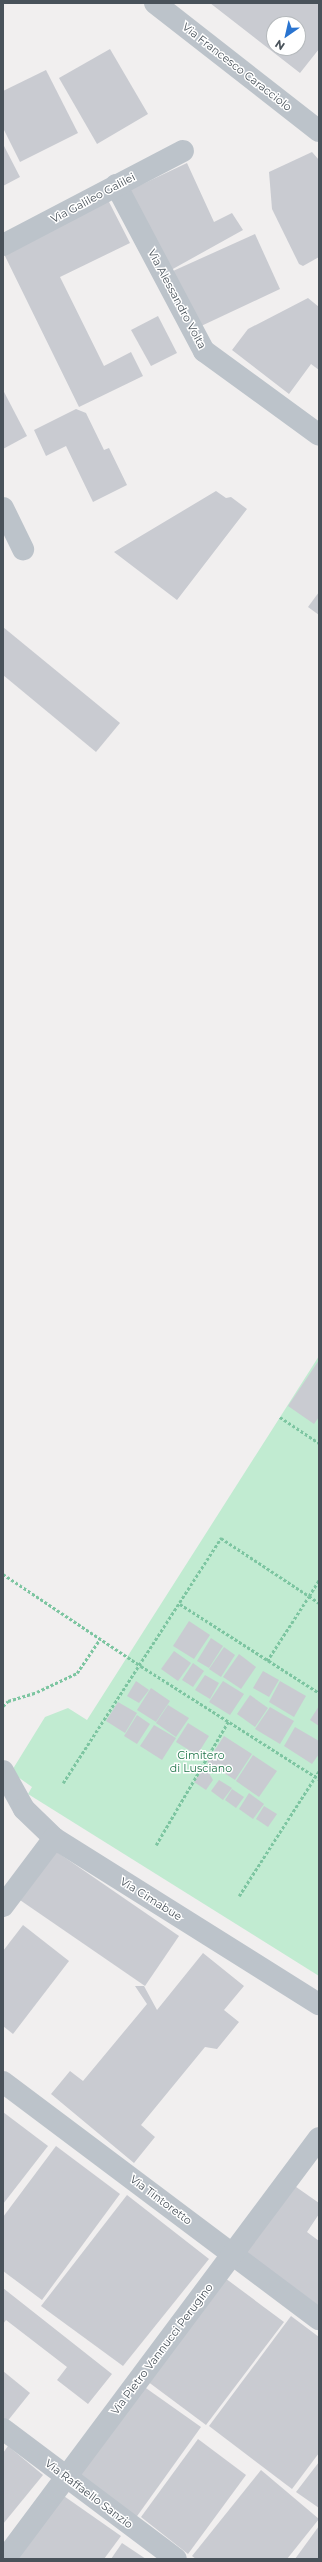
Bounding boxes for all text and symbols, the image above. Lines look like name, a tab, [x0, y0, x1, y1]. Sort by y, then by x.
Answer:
north arrow	[266, 16, 306, 56]
street label: Via Francesco Caracciolo	[180, 20, 294, 114]
text: N	[272, 37, 287, 53]
street label: Via Galileo Galilei	[49, 170, 137, 226]
street label: Via Alessandro Volta	[145, 247, 209, 351]
park label: Cimitero di Lusciano	[170, 1749, 232, 1775]
street label: Via Cimabue	[118, 1875, 184, 1923]
street label: Via Tintoretto	[127, 2172, 195, 2228]
street label: Via Pietro Vannucci Perugino	[108, 2281, 216, 2417]
street label: Via Raffaello Sanzio	[42, 2457, 136, 2531]

